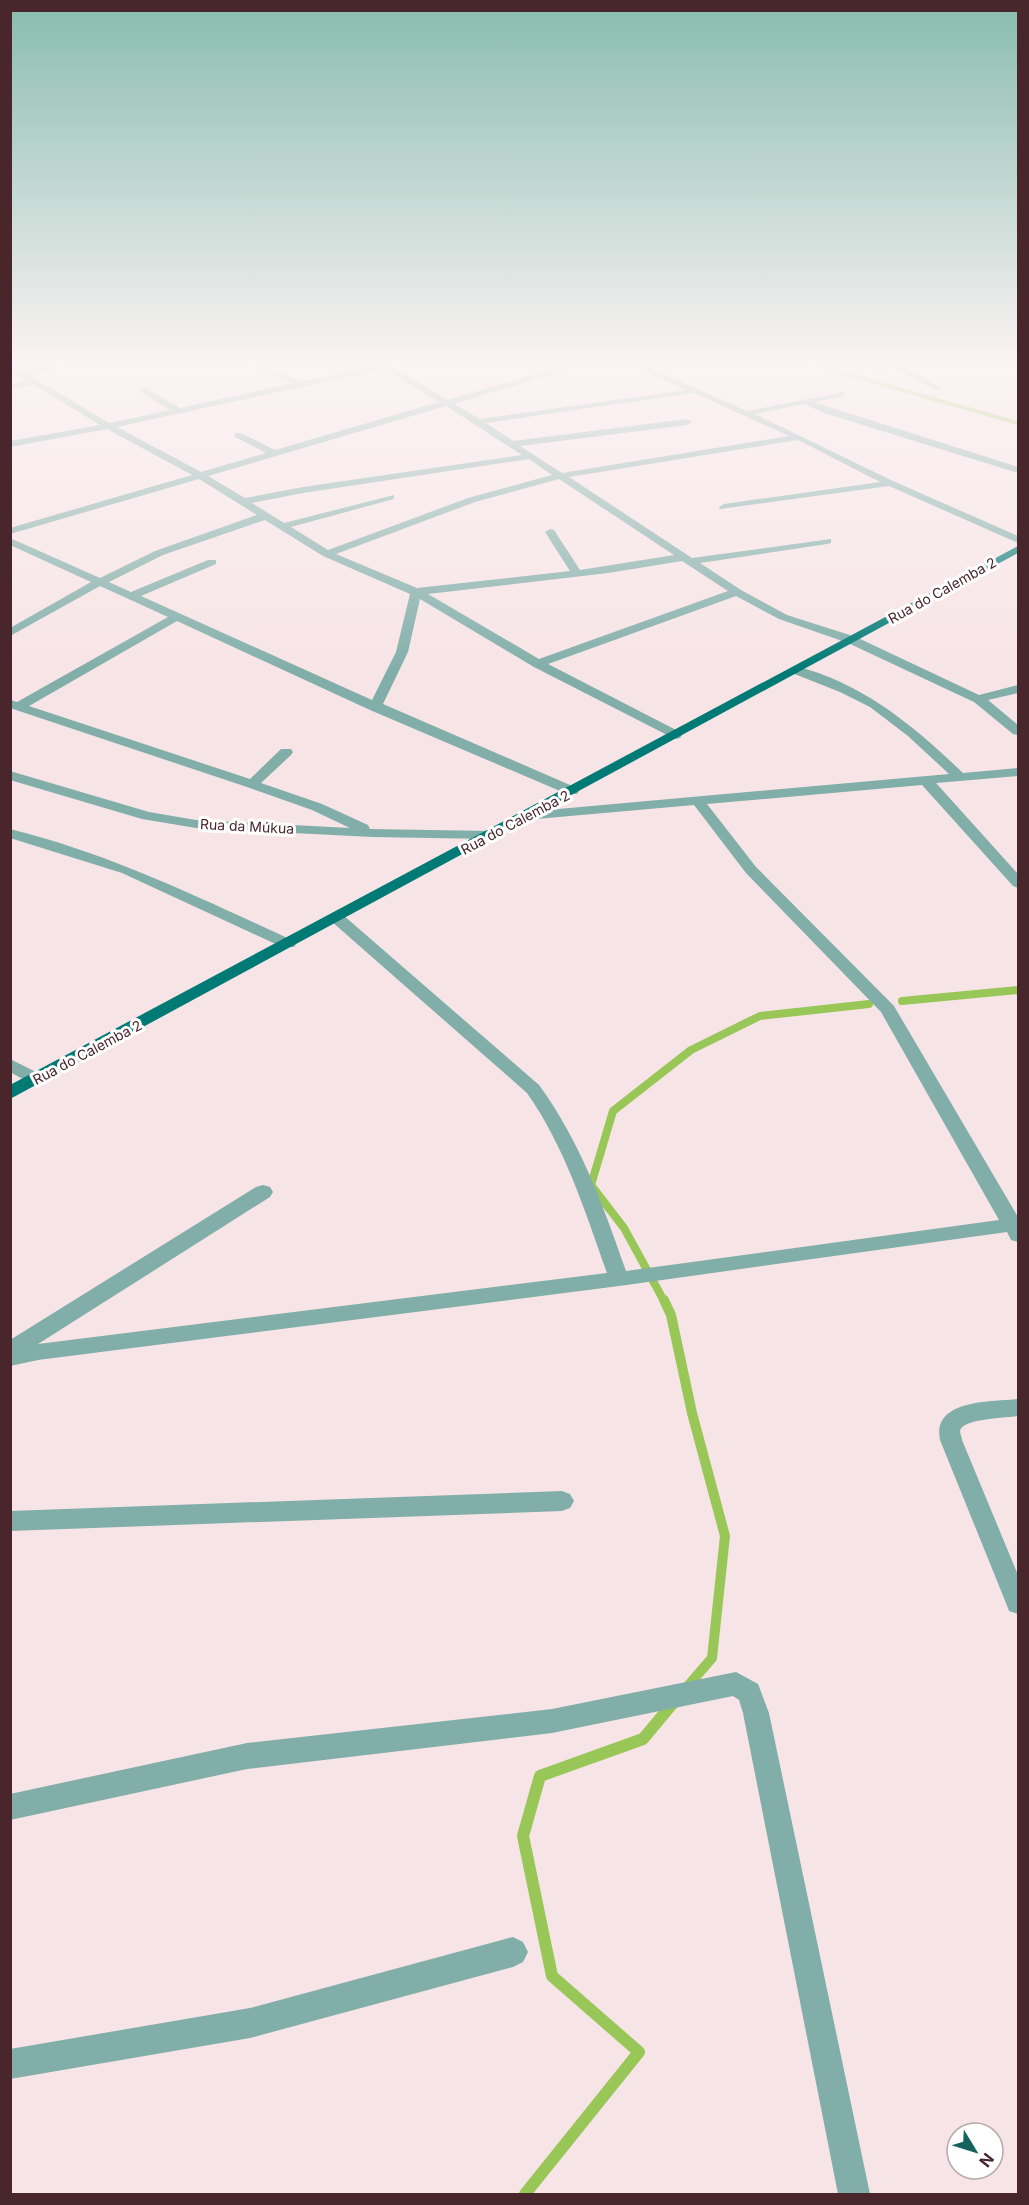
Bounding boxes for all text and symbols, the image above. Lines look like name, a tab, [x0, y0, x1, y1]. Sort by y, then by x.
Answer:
street label: Rua do Calemba 2	[885, 553, 999, 627]
street label: Rua do Calemba 2	[458, 786, 572, 858]
street label: Rua da Múkua	[200, 815, 294, 837]
street label: Rua do Calemba 2	[30, 1016, 144, 1088]
north arrow	[945, 2121, 1005, 2181]
text: N	[975, 2149, 998, 2171]

